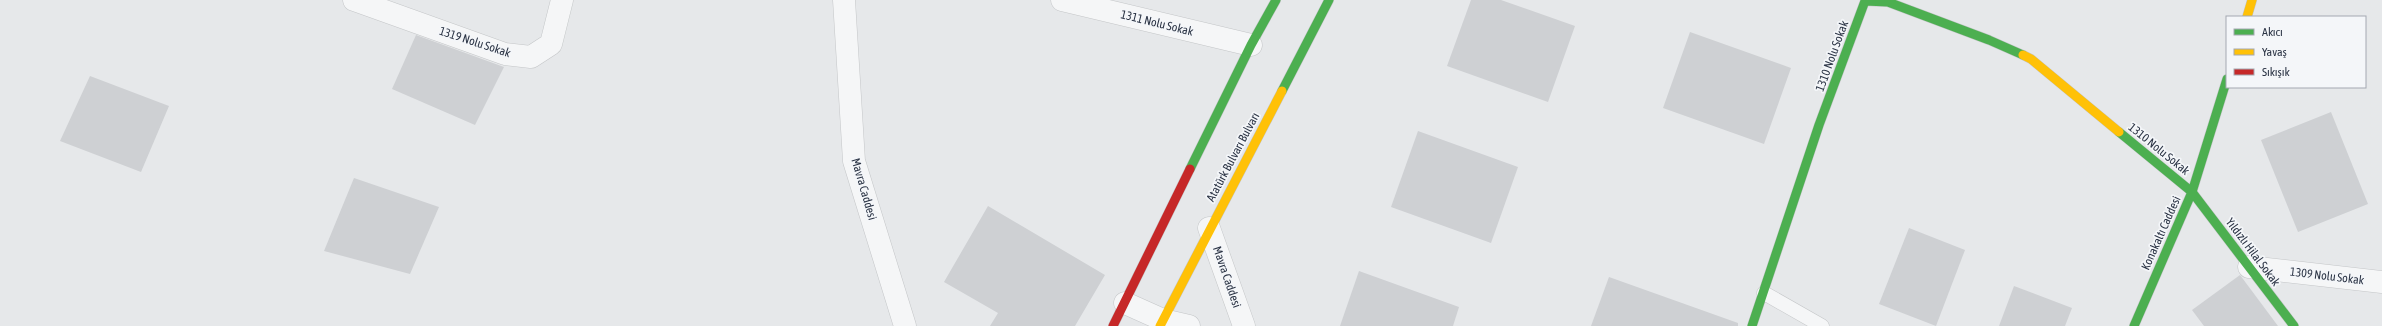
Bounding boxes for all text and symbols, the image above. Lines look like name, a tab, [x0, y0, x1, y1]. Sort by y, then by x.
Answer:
street label: 1311 Nolu Sokak	[1119, 7, 1195, 39]
legend	[2226, 16, 2366, 88]
street label: 1310 Nolu Sokak	[1813, 18, 1852, 93]
street label: 1319 Nolu Sokak	[437, 24, 513, 60]
text: Akıcı	[2262, 25, 2283, 39]
text: Yavaş	[2262, 45, 2287, 59]
text: Sıkışık	[2262, 65, 2290, 79]
street label: Atatürk Bulvarı Bulvarı	[1204, 110, 1262, 204]
street label: 1310 Nolu Sokak	[2126, 120, 2193, 178]
street label: Mavra Caddesi	[848, 156, 880, 222]
street label: Konakaltı Caddesi	[2138, 194, 2184, 272]
street label: Yıldızlı Hilal Sokak	[2223, 215, 2283, 289]
street label: Mavra Caddesi	[1210, 245, 1244, 309]
street label: 1309 Nolu Sokak	[2289, 265, 2365, 288]

